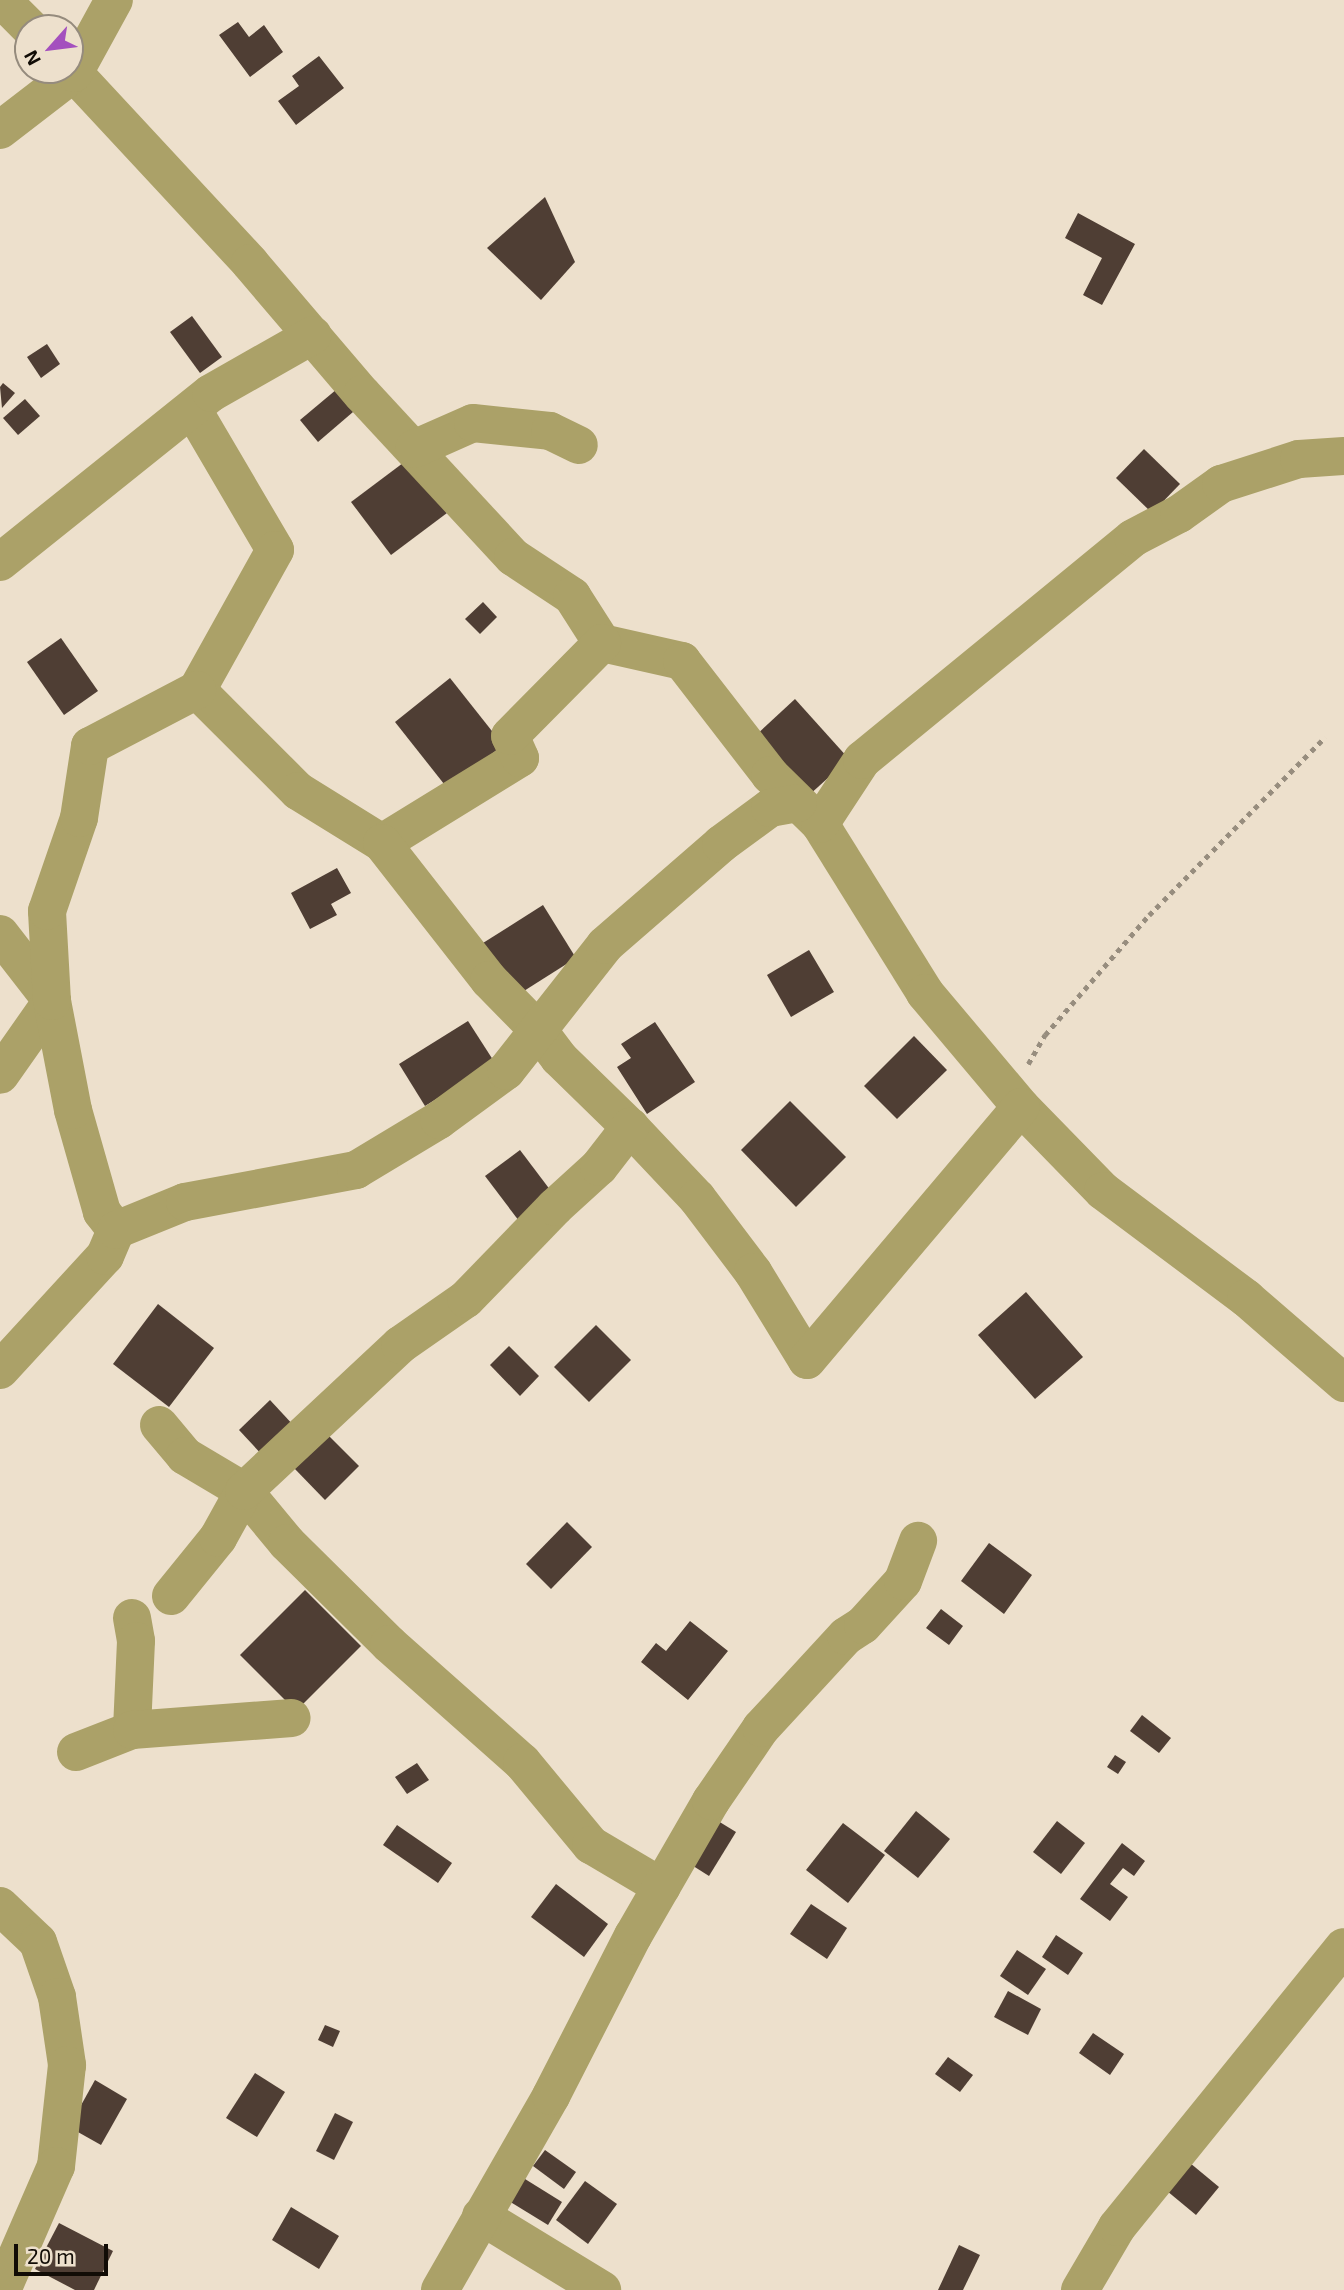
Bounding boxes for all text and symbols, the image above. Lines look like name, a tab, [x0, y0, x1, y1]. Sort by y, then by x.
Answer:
north arrow	[14, 14, 84, 84]
text: N	[18, 47, 45, 70]
scale bar	[18, 2230, 112, 2274]
text: 20 m	[27, 2243, 75, 2268]

